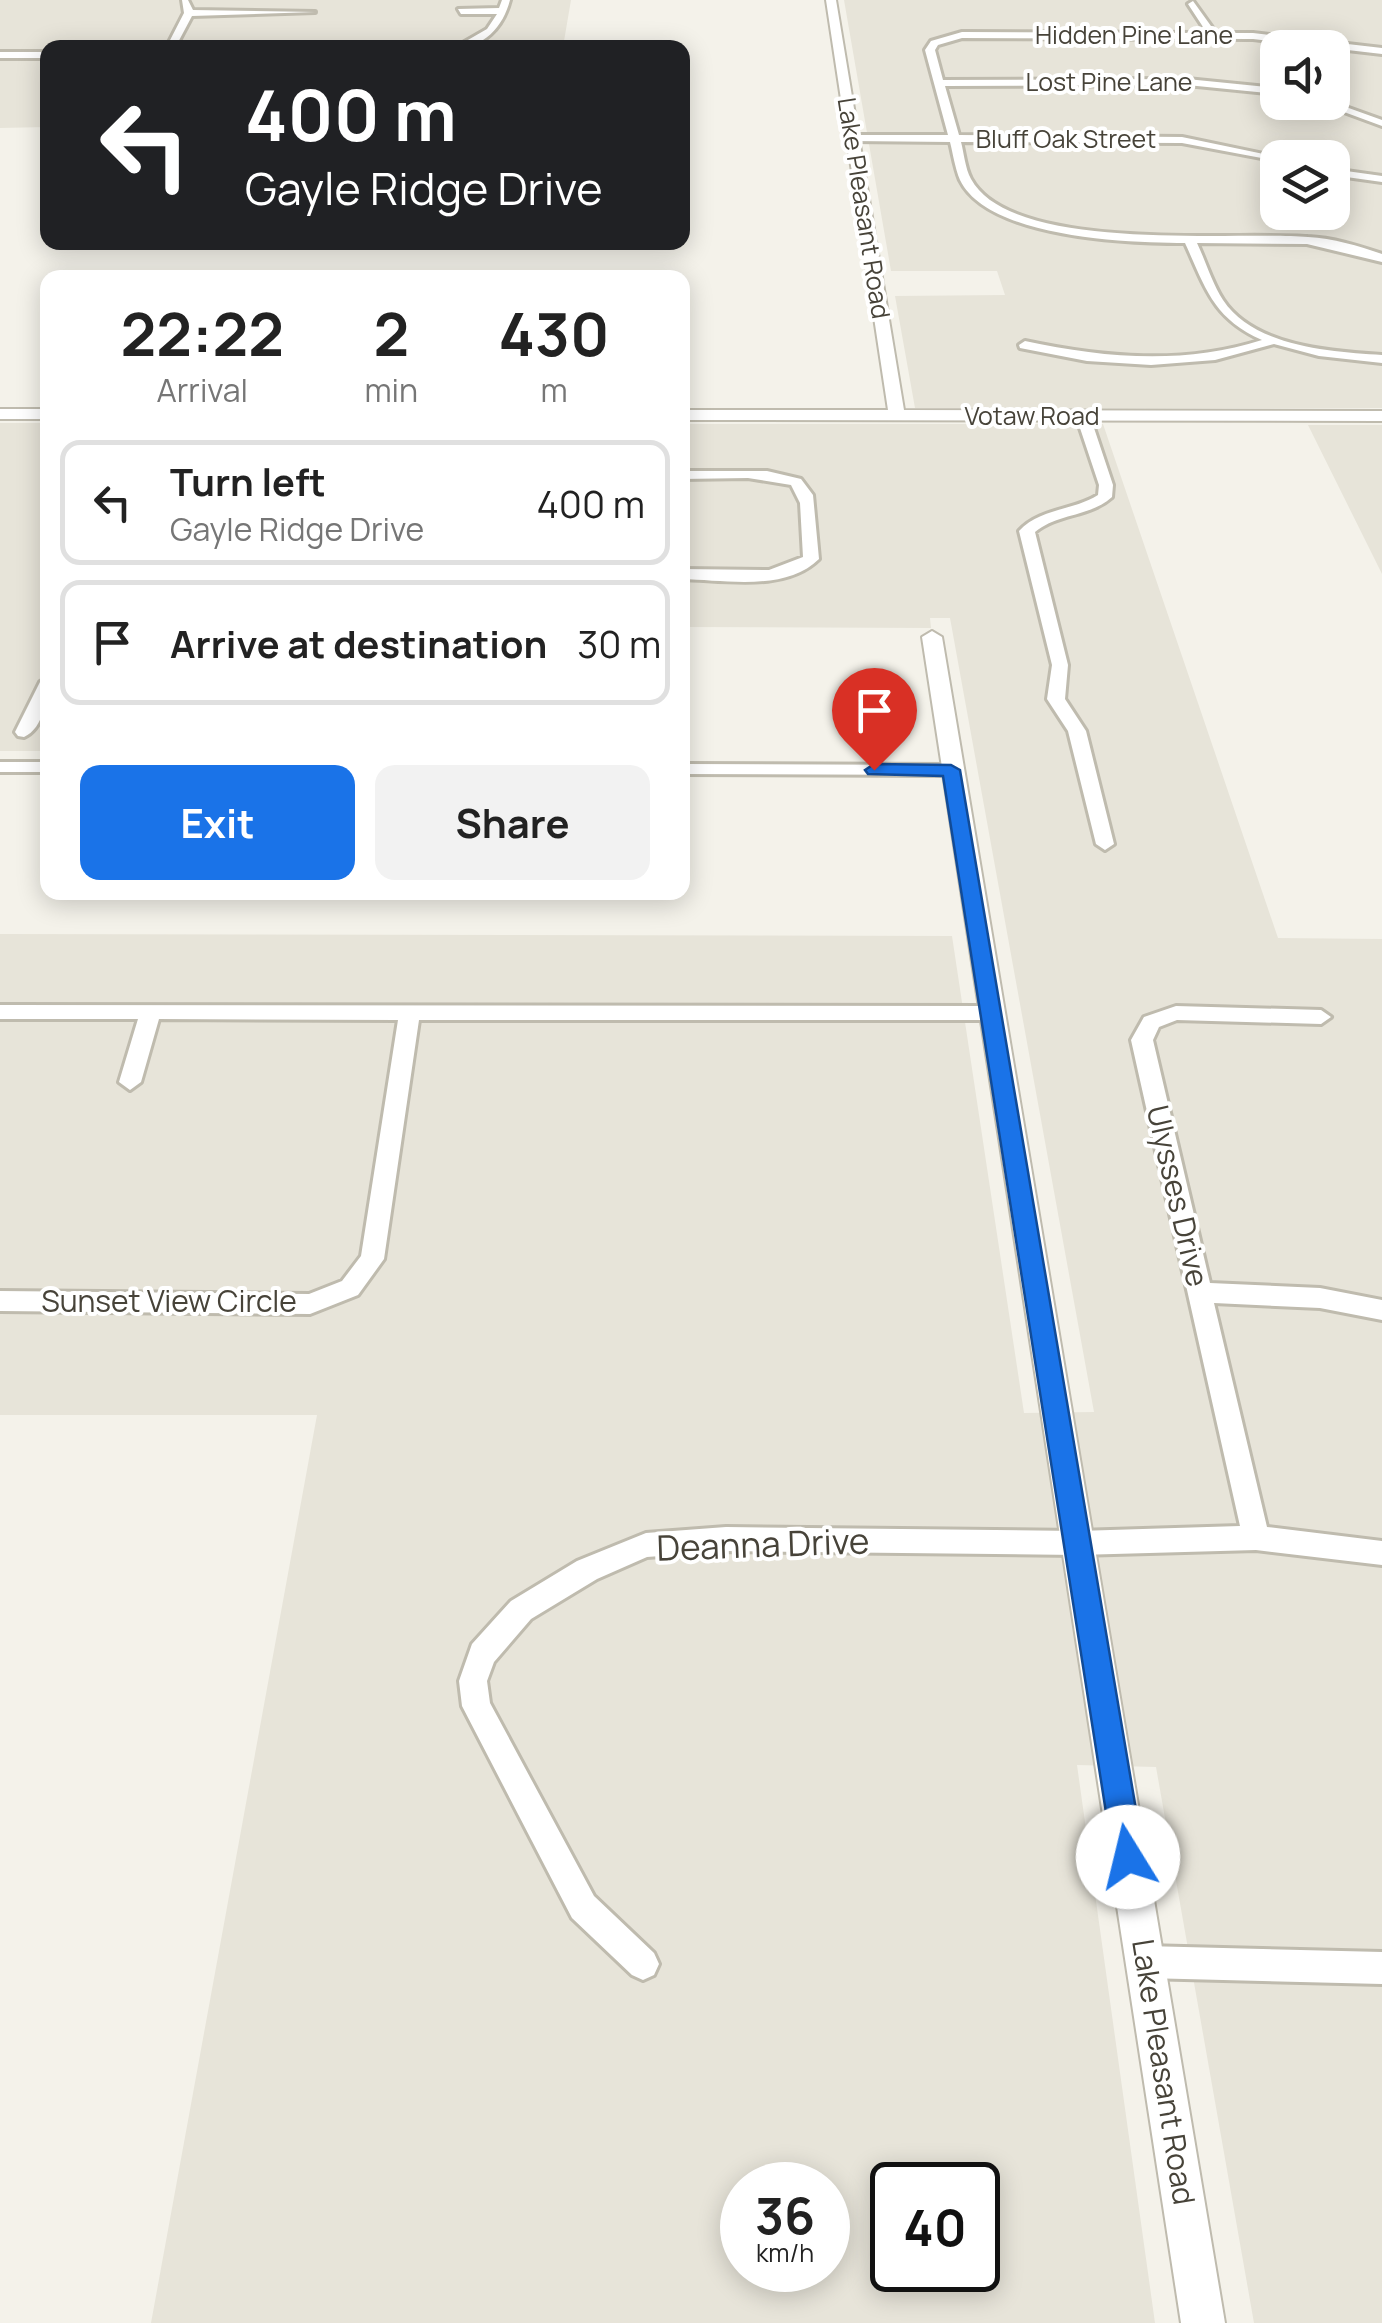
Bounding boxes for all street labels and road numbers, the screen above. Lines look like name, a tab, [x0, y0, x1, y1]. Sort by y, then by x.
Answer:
street label: Hidden Pine Lane	[1035, 17, 1233, 52]
street label: Lost Pine Lane	[1026, 64, 1192, 99]
street label: Lake Pleasant Road	[830, 95, 899, 321]
street label: Bluff Oak Street	[976, 121, 1156, 156]
street label: Votaw Road	[964, 398, 1100, 433]
street label: Ulysses Drive	[1138, 1101, 1219, 1290]
street label: Sunset View Circle	[41, 1280, 297, 1321]
street label: Deanna Drive	[656, 1516, 870, 1572]
street label: Lake Pleasant Road	[1123, 1936, 1206, 2208]

